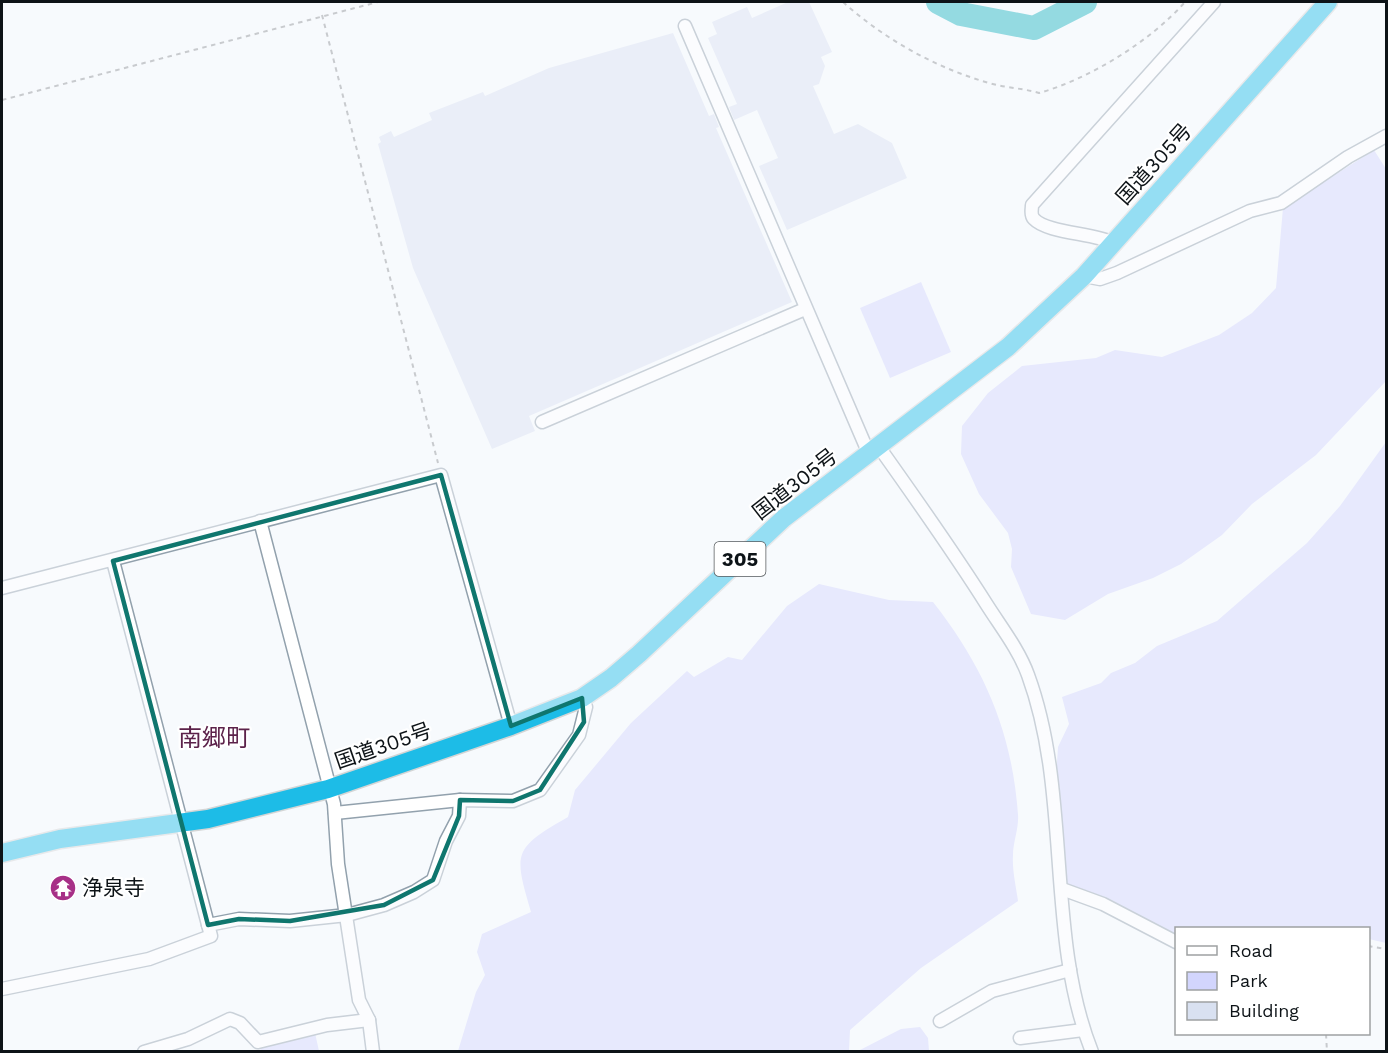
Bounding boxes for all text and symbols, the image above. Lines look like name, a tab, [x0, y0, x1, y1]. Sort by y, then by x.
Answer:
street label: 国道305号	[1111, 118, 1197, 209]
street label: 国道305号	[747, 443, 842, 524]
road number: 305	[714, 542, 766, 576]
street label: 国道305号	[331, 717, 434, 774]
district label: 南郷町	[178, 724, 250, 752]
temple icon: 浄泉寺	[48, 873, 78, 903]
place label: 浄泉寺	[82, 875, 145, 900]
legend	[1175, 927, 1370, 1035]
text: Road	[1229, 940, 1273, 961]
text: Park	[1229, 970, 1268, 991]
text: Building	[1229, 1000, 1299, 1021]

